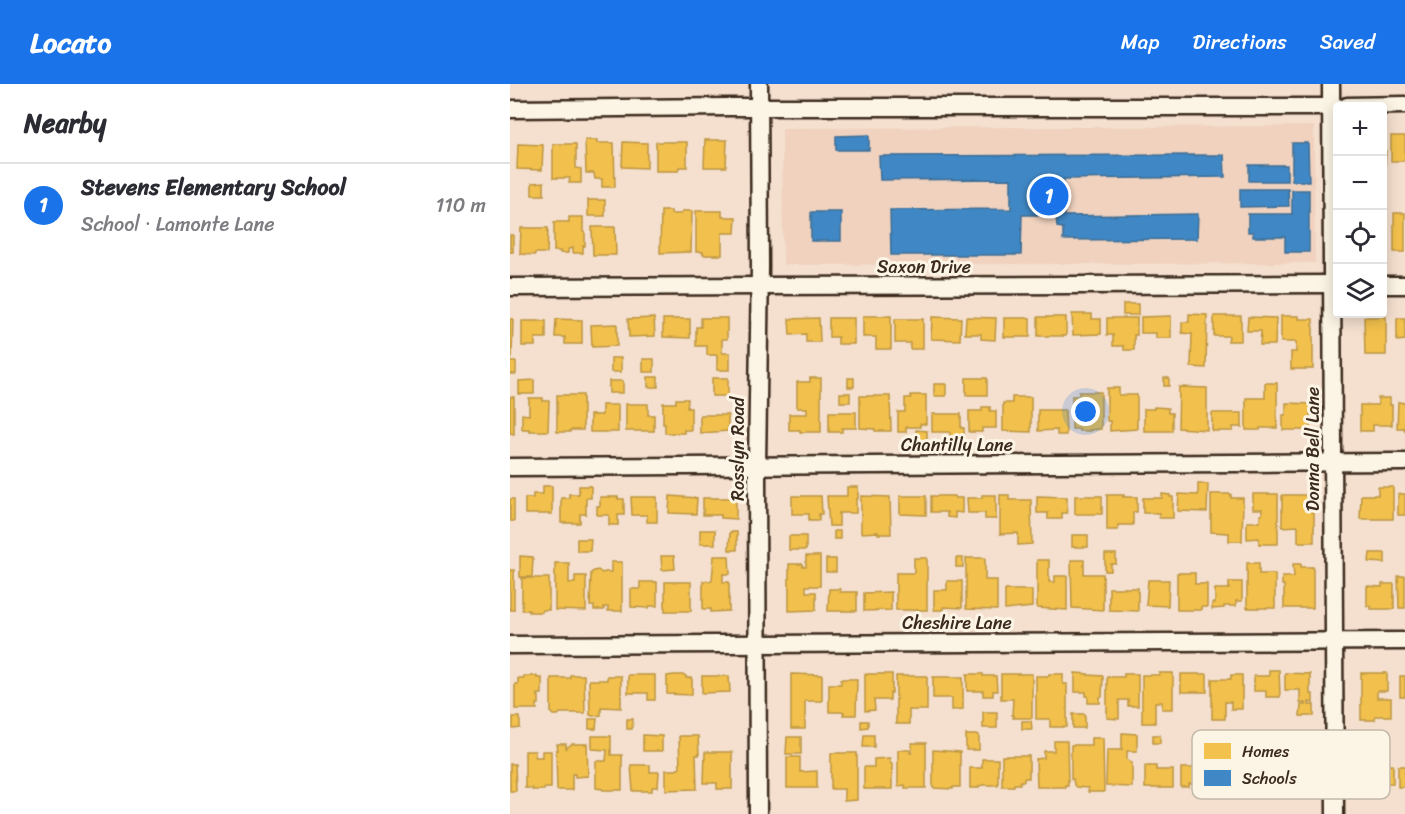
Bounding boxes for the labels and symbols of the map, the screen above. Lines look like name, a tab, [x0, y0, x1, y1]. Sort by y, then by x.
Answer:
pin: 1	[1030, 174, 1068, 218]
street label: Saxon Drive	[877, 251, 971, 283]
street label: Donna Bell Lane	[1297, 387, 1329, 511]
street label: Rosslyn Road	[722, 395, 754, 501]
your location	[1071, 397, 1100, 426]
street label: Chantilly Lane	[901, 429, 1013, 461]
street label: Cheshire Lane	[902, 607, 1012, 639]
legend	[1192, 730, 1390, 799]
text: Homes	[1242, 737, 1290, 766]
text: Schools	[1242, 764, 1297, 793]

